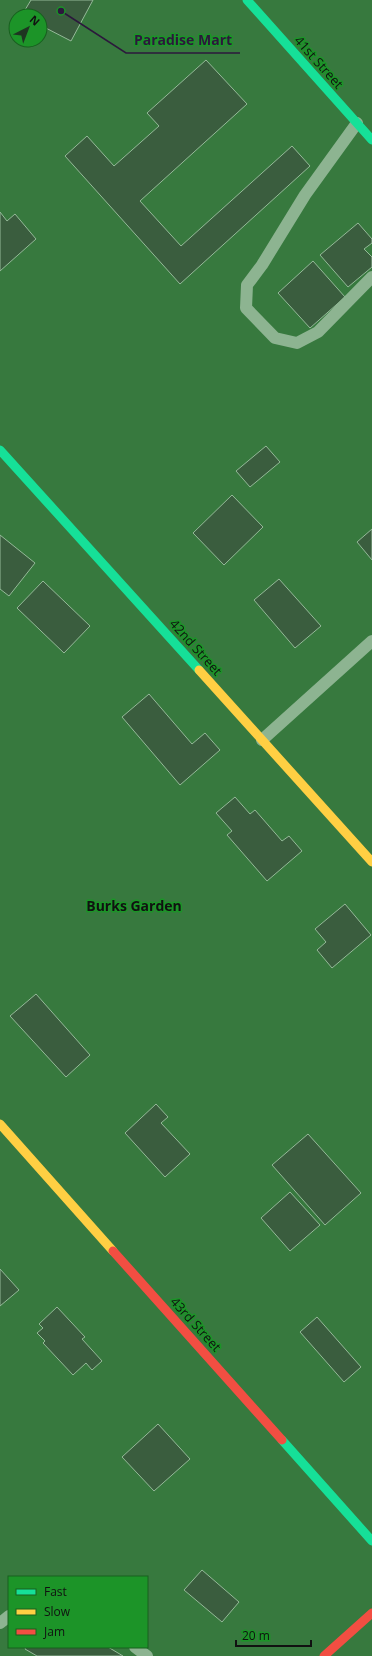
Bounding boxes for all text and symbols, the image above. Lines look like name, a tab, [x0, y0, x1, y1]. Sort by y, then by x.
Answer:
north arrow	[8, 8, 48, 48]
text: N	[27, 12, 43, 29]
callout: Paradise Mart	[126, 27, 240, 53]
text: Paradise Mart	[134, 30, 232, 49]
street label: 41st Street	[290, 32, 348, 93]
street label: 42nd Street	[166, 615, 227, 679]
district label: Burks Garden	[86, 896, 182, 915]
street label: 43rd Street	[167, 1293, 226, 1355]
legend	[8, 1576, 148, 1648]
text: Fast	[44, 1583, 67, 1600]
text: Slow	[44, 1603, 71, 1620]
scale bar	[236, 1622, 311, 1648]
text: Jam	[43, 1623, 65, 1640]
text: 20 m	[242, 1627, 270, 1644]

